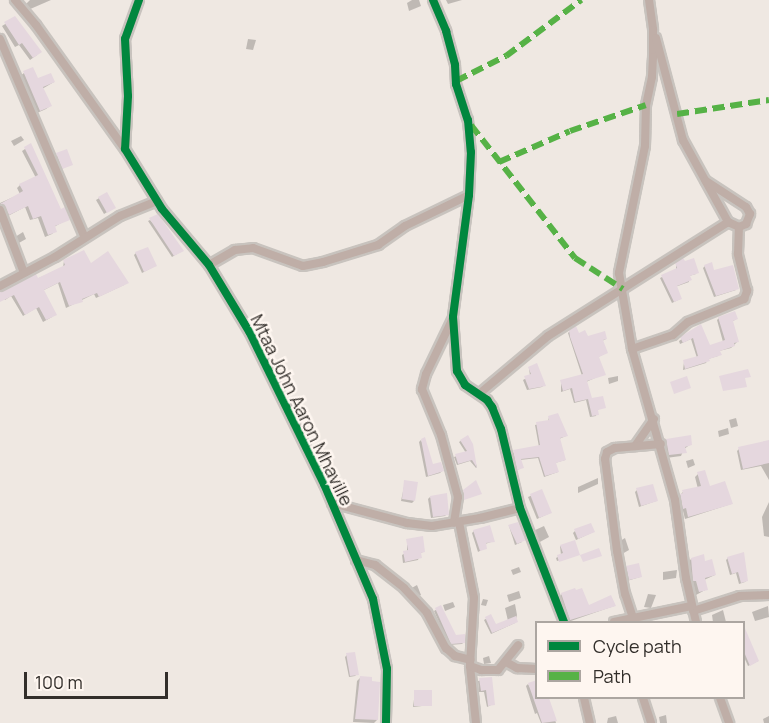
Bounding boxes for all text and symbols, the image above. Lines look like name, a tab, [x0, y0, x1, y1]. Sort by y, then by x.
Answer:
street label: Mtaa John Aaron Mhaville	[246, 311, 358, 509]
legend	[535, 621, 745, 699]
text: Cycle path	[593, 634, 682, 658]
scale bar	[27, 660, 171, 698]
text: Path	[593, 664, 631, 688]
text: 100 m	[35, 670, 83, 694]

